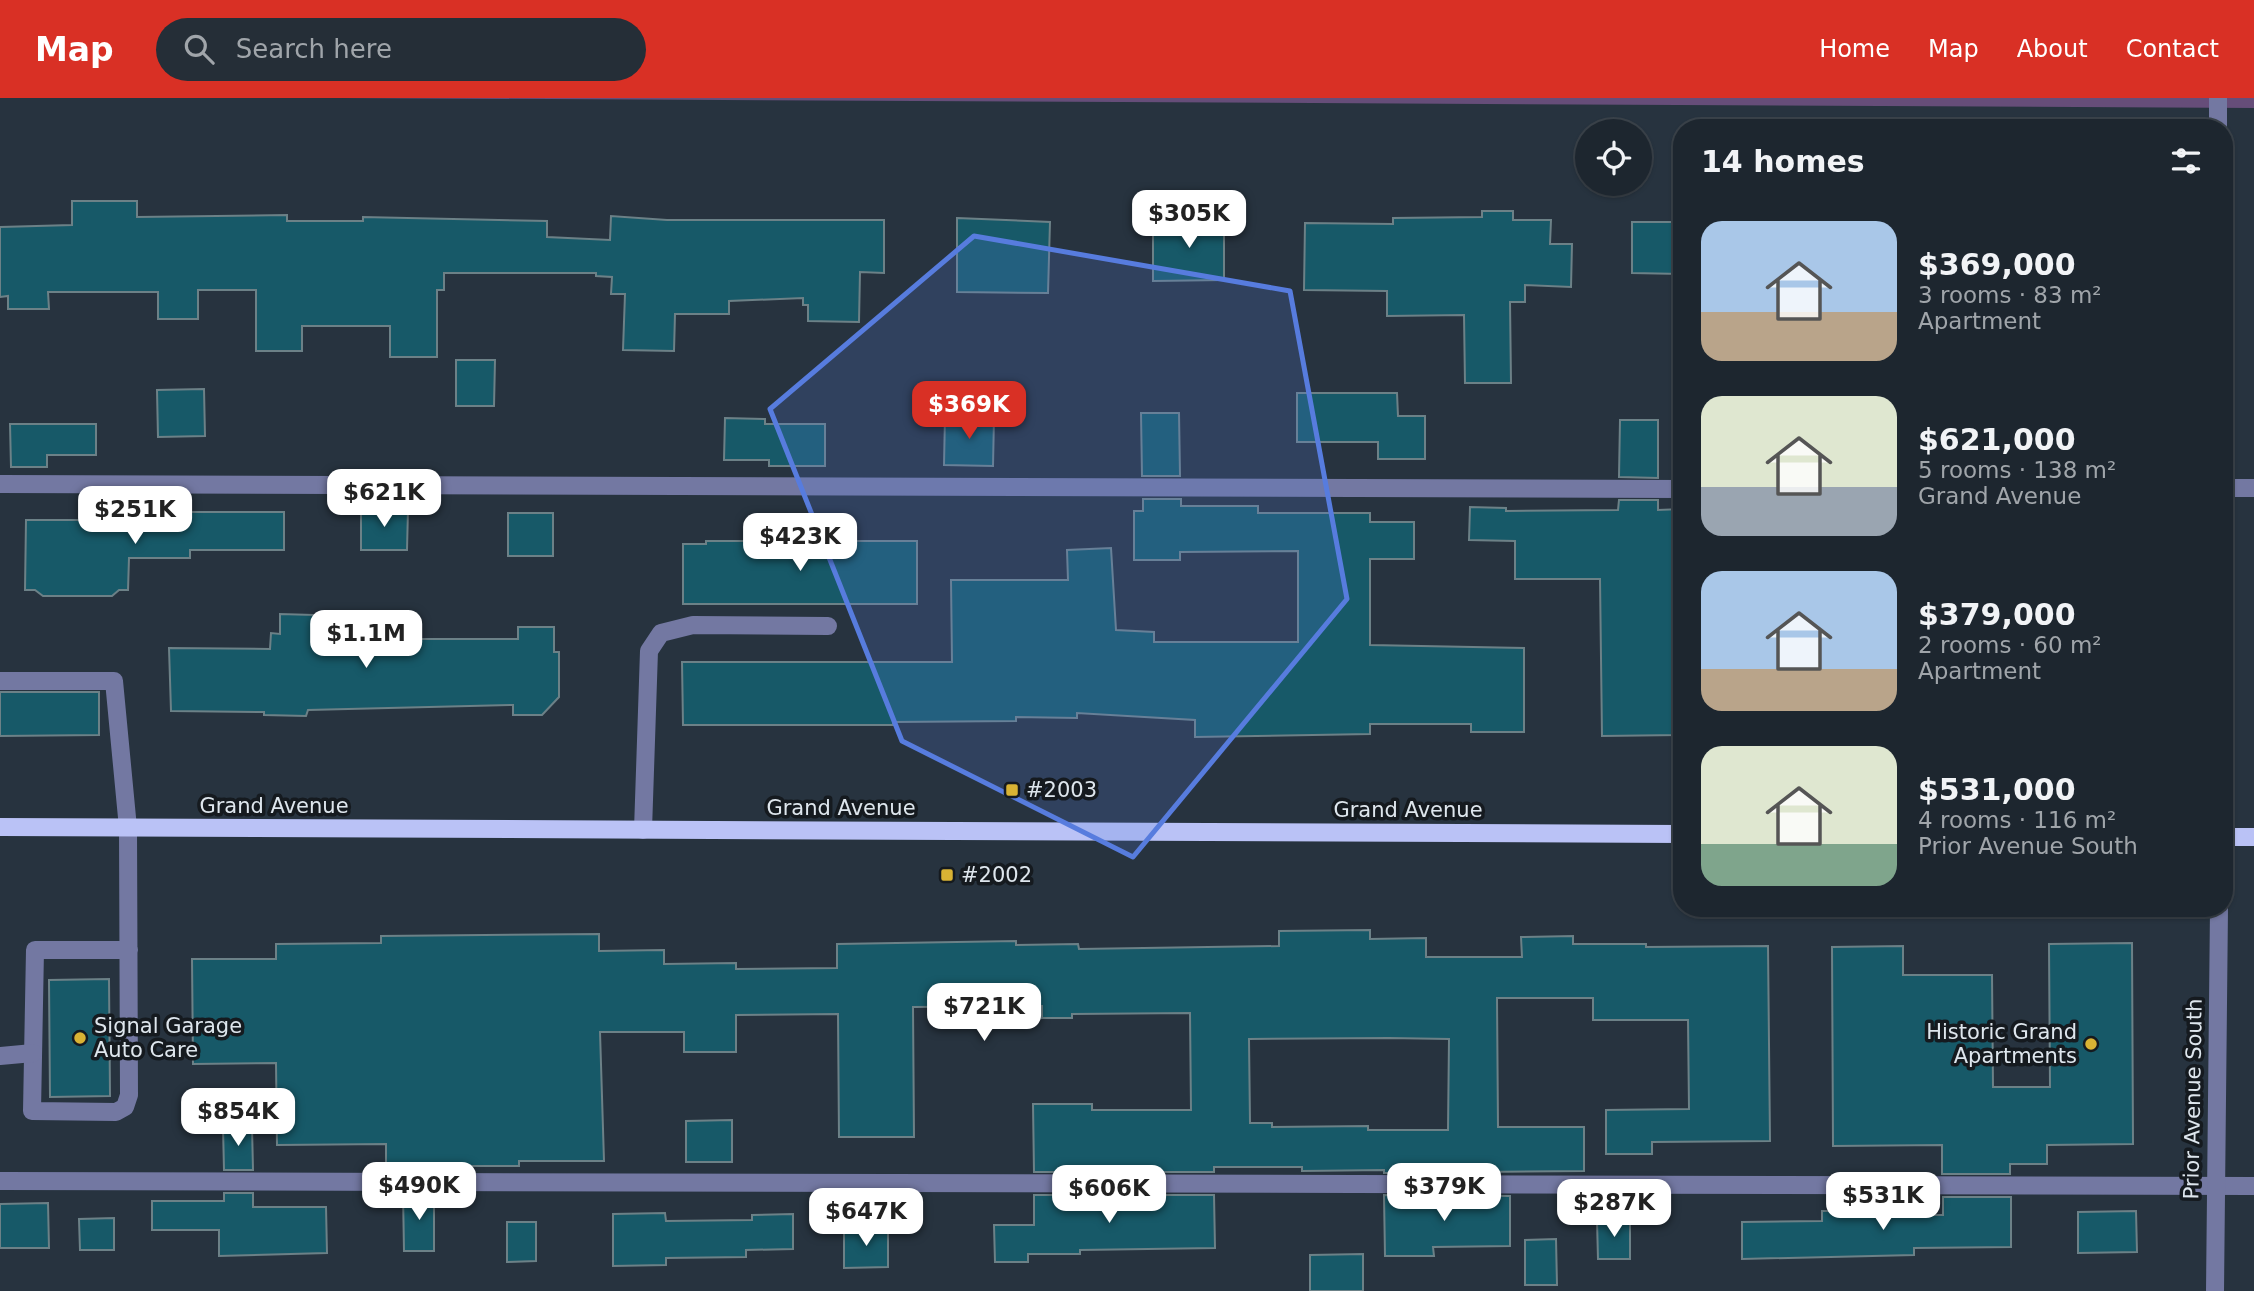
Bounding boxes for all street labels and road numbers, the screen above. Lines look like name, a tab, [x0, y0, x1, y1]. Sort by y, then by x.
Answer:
street label: Grand Avenue	[199, 794, 349, 818]
street label: Grand Avenue	[766, 796, 916, 820]
street label: Grand Avenue	[1333, 798, 1483, 822]
street label: Prior Avenue South	[2179, 998, 2207, 1200]

